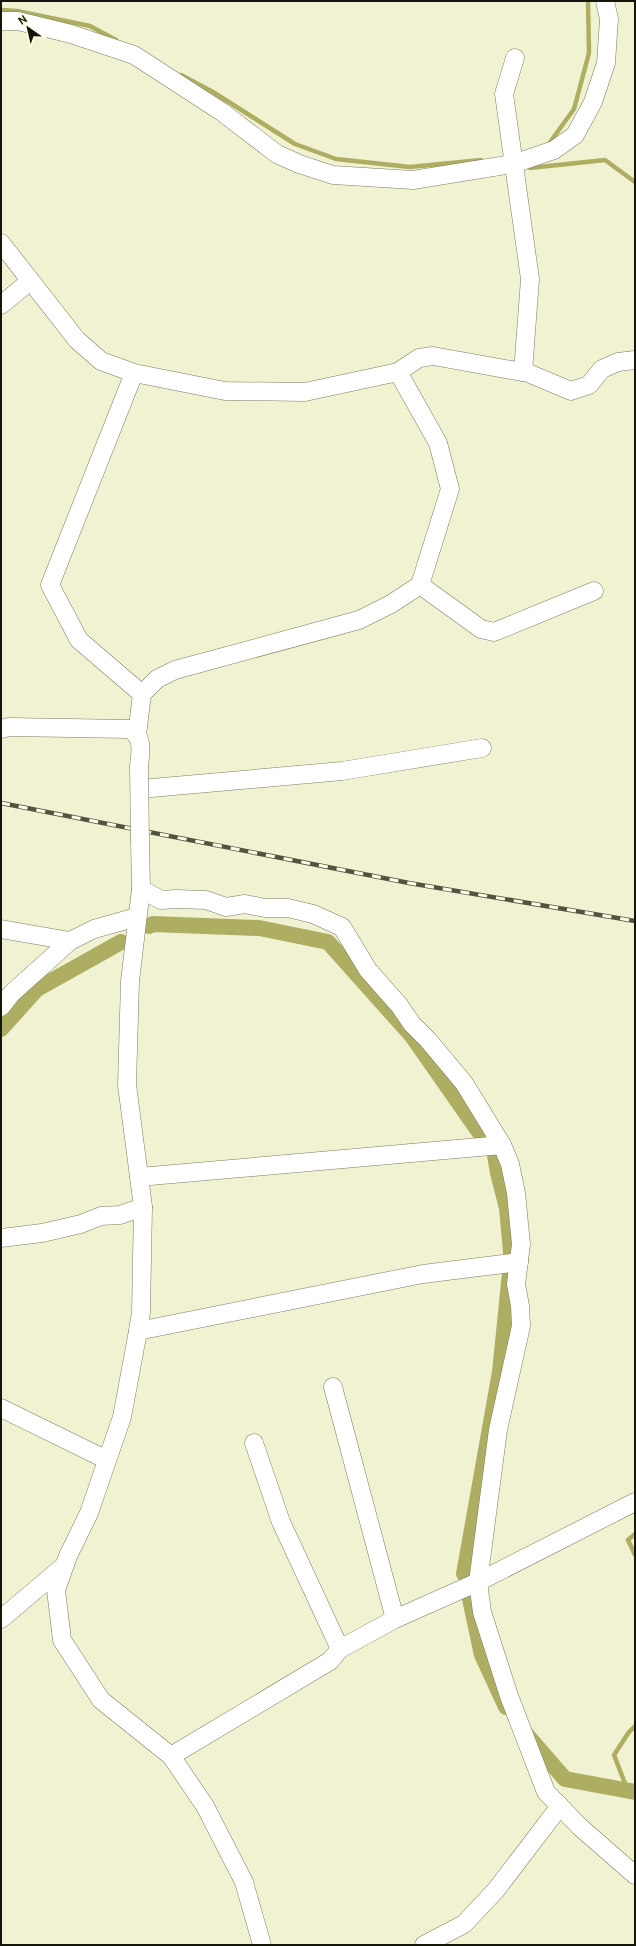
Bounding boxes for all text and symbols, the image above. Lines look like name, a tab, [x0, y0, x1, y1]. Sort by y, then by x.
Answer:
north arrow	[8, 8, 48, 48]
text: N	[15, 12, 30, 28]

